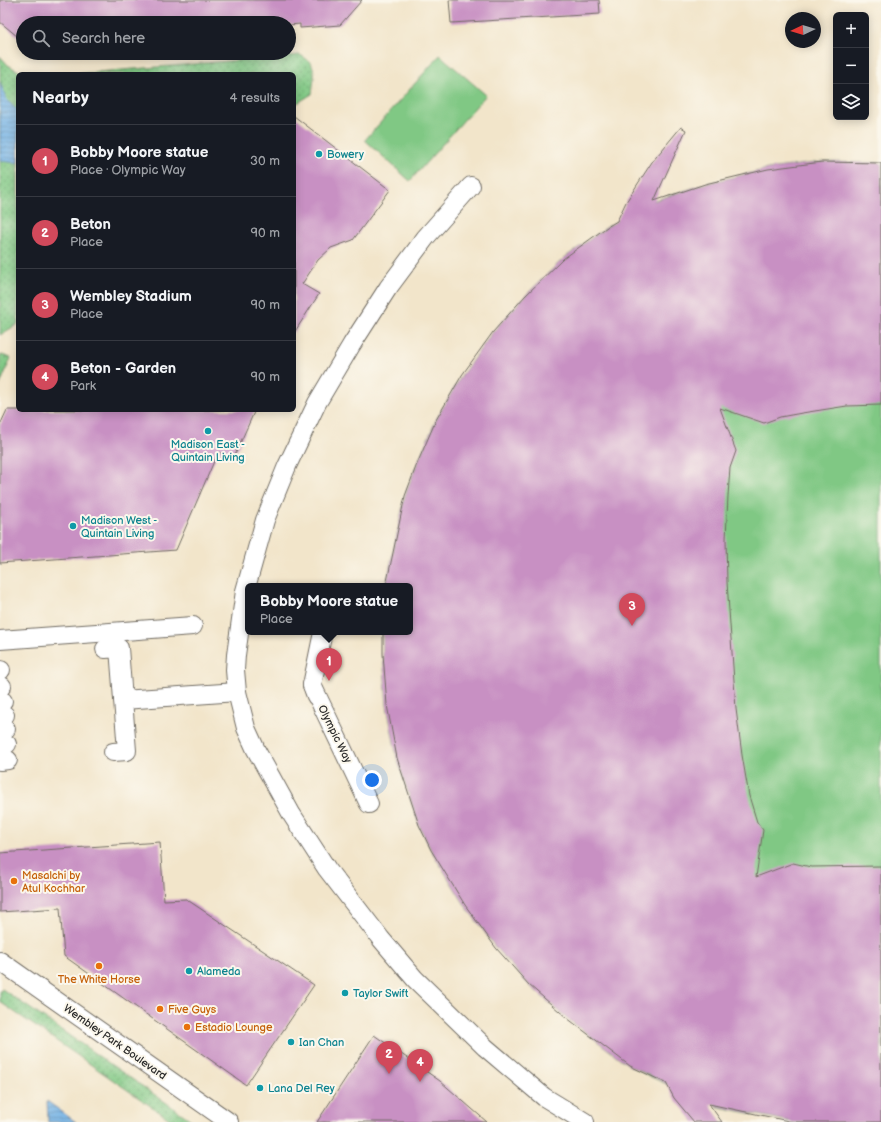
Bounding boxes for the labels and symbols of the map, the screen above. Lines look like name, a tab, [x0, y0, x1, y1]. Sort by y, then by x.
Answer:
north arrow	[785, 12, 821, 48]
place label: Bowery	[327, 148, 364, 161]
marker: Bowery	[314, 149, 324, 159]
marker: Madison East - Quintain Living	[203, 426, 213, 436]
place label: Madison East - Quintain Living	[171, 438, 245, 464]
place label: Madison West - Quintain Living	[81, 514, 157, 540]
marker: Madison West - Quintain Living	[68, 521, 78, 531]
pin: 3	[619, 593, 645, 626]
pin: 1	[316, 648, 342, 681]
street label: Olympic Way	[315, 703, 355, 765]
your location	[362, 770, 382, 790]
place label: Masalchi by Atul Kochhar	[22, 869, 86, 895]
marker: Masalchi by Atul Kochhar	[9, 876, 19, 886]
marker: The White Horse	[94, 961, 104, 971]
place label: Alameda	[197, 965, 240, 978]
marker: Alameda	[184, 966, 194, 976]
place label: The White Horse	[58, 973, 141, 986]
place label: Taylor Swift	[353, 987, 409, 1000]
marker: Taylor Swift	[340, 988, 350, 998]
street label: Wembley Park Boulevard	[61, 1002, 169, 1082]
place label: Five Guys	[168, 1003, 217, 1016]
marker: Five Guys	[155, 1004, 165, 1014]
place label: Estadio Lounge	[195, 1021, 273, 1034]
marker: Estadio Lounge	[182, 1022, 192, 1032]
place label: Ian Chan	[299, 1036, 344, 1049]
marker: Ian Chan	[286, 1037, 296, 1047]
pin: 2	[376, 1041, 402, 1074]
pin: 4	[407, 1049, 433, 1082]
place label: Lana Del Rey	[268, 1082, 335, 1095]
marker: Lana Del Rey	[255, 1083, 265, 1093]

